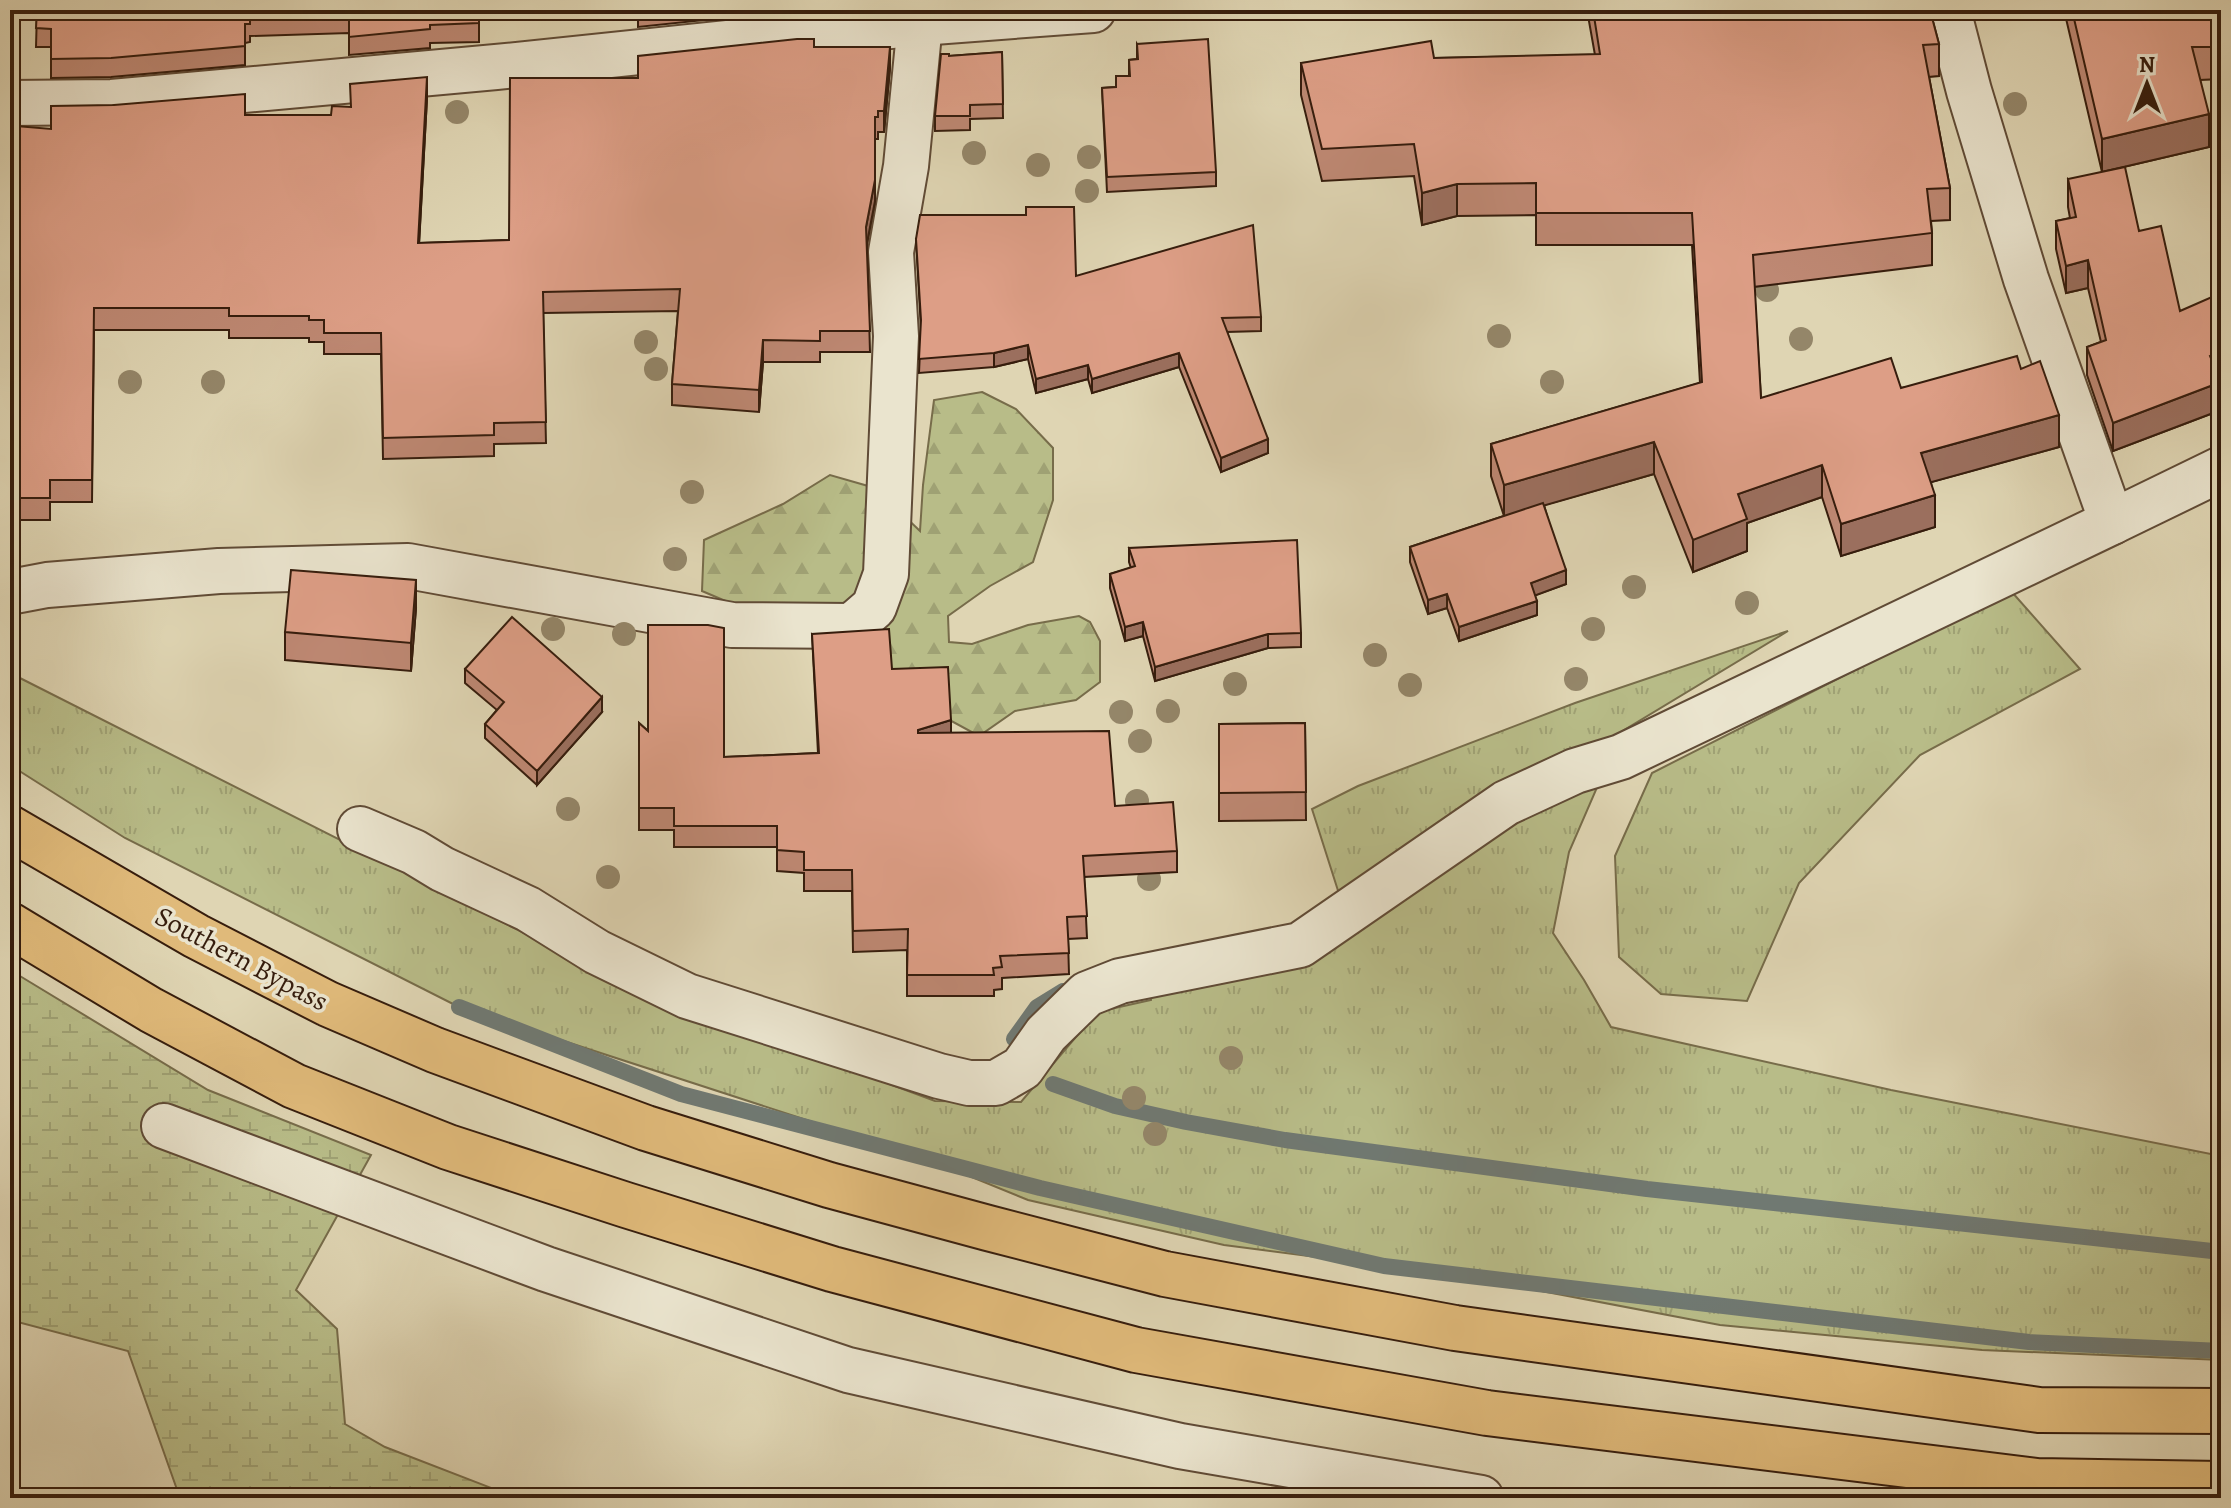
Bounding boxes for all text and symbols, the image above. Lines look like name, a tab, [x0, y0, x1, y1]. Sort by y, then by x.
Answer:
north arrow	[2107, 44, 2187, 124]
text: N	[2139, 50, 2155, 80]
street label: Southern Bypass	[148, 897, 335, 1020]

